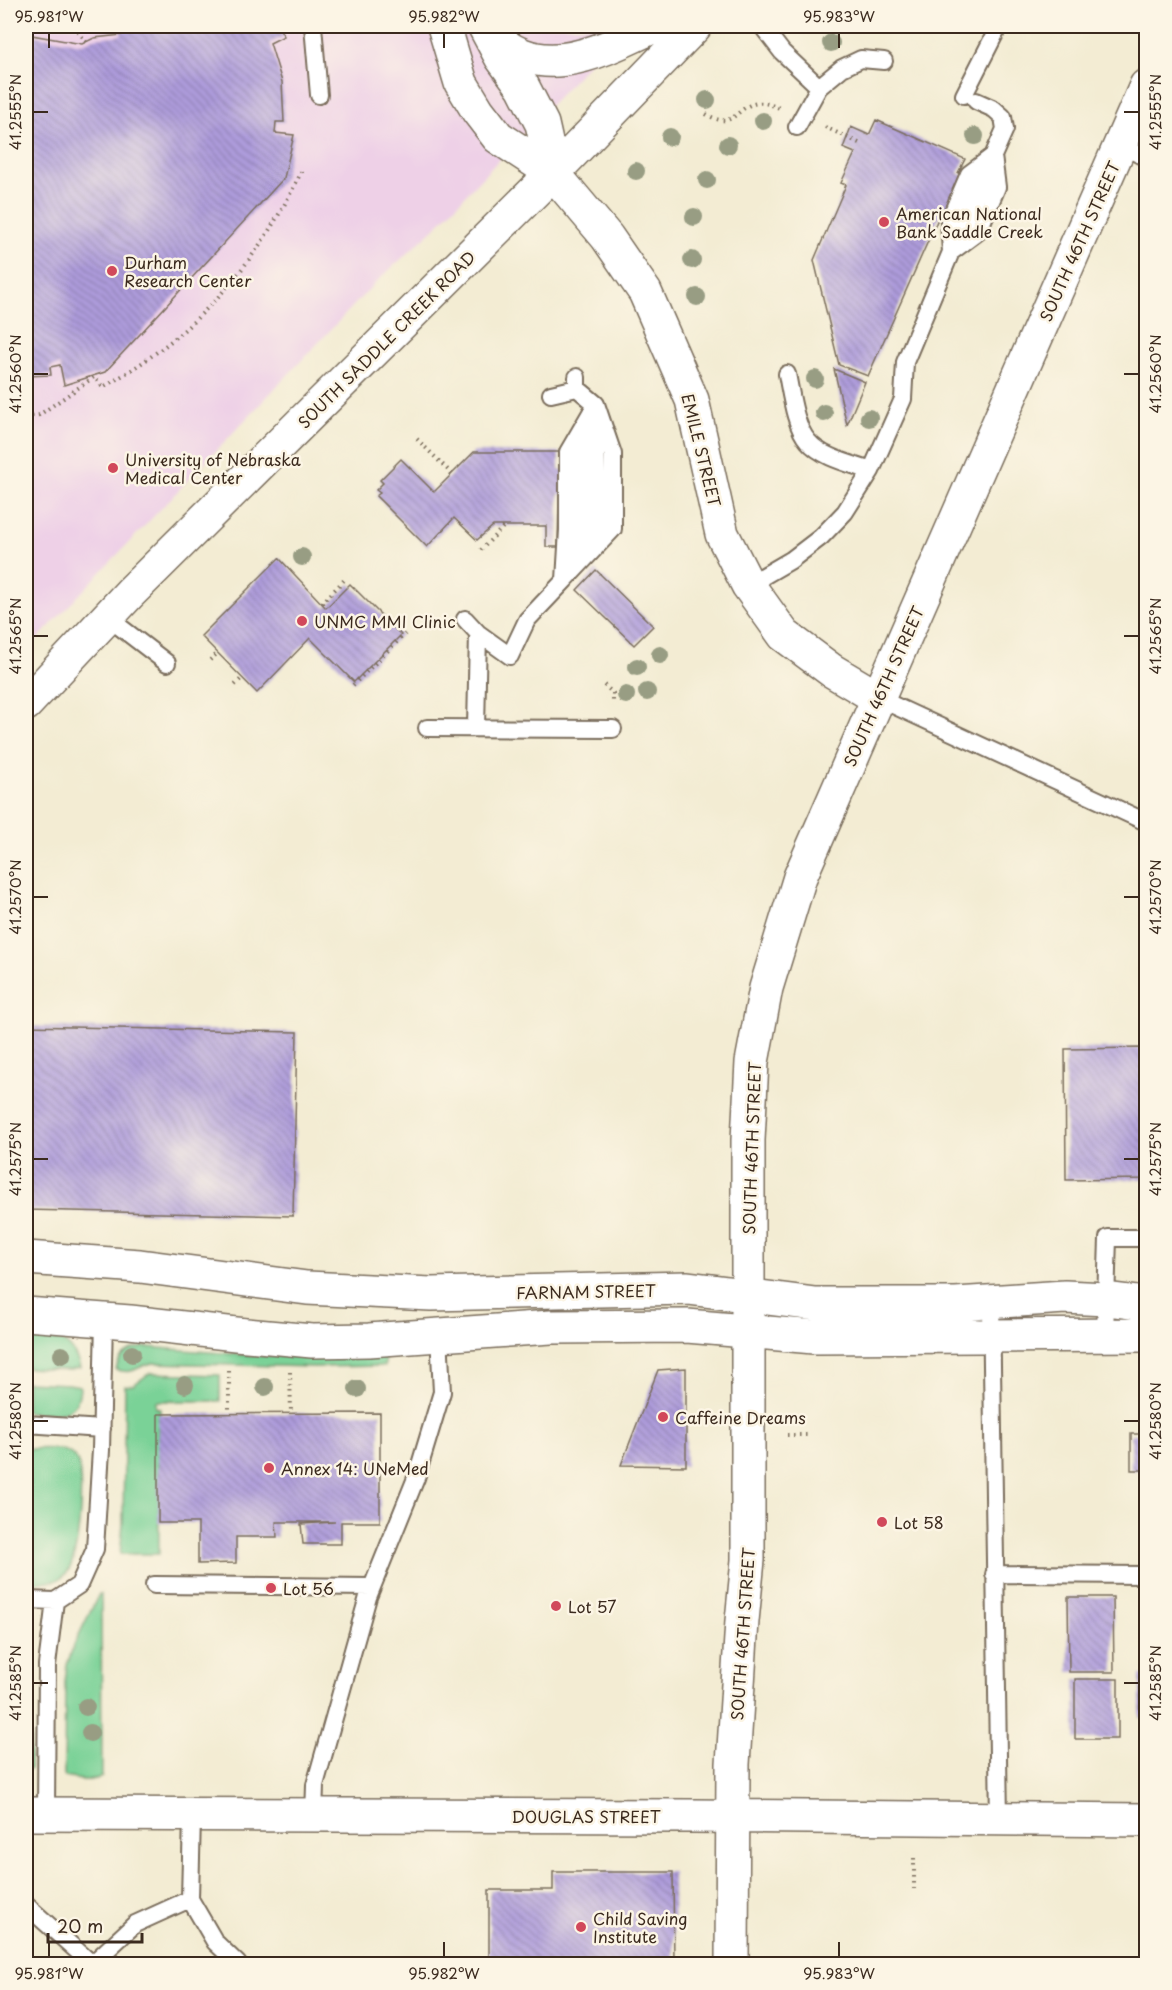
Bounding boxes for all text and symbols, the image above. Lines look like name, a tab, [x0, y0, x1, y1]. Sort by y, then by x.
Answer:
text: 95.981°W	[14, 4, 84, 27]
text: 95.982°W	[408, 4, 480, 27]
text: 95.983°W	[803, 4, 876, 27]
text: 41.2555°N	[3, 74, 26, 150]
text: 41.2555°N	[1143, 74, 1166, 150]
street label: SOUTH 46TH STREET	[1033, 157, 1125, 325]
place label: American National Bank Saddle Creek	[896, 201, 1043, 243]
marker: American National Bank Saddle Creek	[877, 215, 891, 229]
street label: SOUTH SADDLE CREEK ROAD	[292, 245, 480, 433]
place label: Durham Research Center	[124, 250, 252, 292]
marker: Durham Research Center	[105, 264, 119, 278]
text: 41.2560°N	[3, 334, 26, 414]
text: 41.2560°N	[1143, 334, 1166, 414]
street label: EMILE STREET	[676, 391, 728, 509]
place label: University of Nebraska Medical Center	[125, 447, 301, 489]
marker: University of Nebraska Medical Center	[106, 461, 120, 475]
text: 41.2565°N	[3, 598, 26, 675]
text: 41.2565°N	[1143, 598, 1166, 675]
street label: SOUTH 46TH STREET	[837, 602, 929, 770]
place label: UNMC MMI Clinic	[314, 609, 456, 633]
marker: UNMC MMI Clinic	[295, 614, 309, 628]
text: 41.2570°N	[3, 859, 26, 935]
text: 41.2570°N	[1143, 859, 1166, 935]
street label: SOUTH 46TH STREET	[736, 1061, 766, 1235]
text: 41.2575°N	[3, 1122, 26, 1196]
text: 41.2575°N	[1143, 1122, 1166, 1196]
street label: FARNAM STREET	[516, 1278, 656, 1304]
text: 41.2580°N	[3, 1382, 26, 1460]
text: 41.2580°N	[1143, 1382, 1166, 1460]
place label: Caffeine Dreams	[675, 1405, 806, 1429]
marker: Caffeine Dreams	[656, 1410, 670, 1424]
place label: Annex 14: UNeMed	[281, 1456, 429, 1480]
marker: Annex 14: UNeMed	[262, 1461, 276, 1475]
place label: Lot 58	[894, 1510, 944, 1534]
marker: Lot 58	[875, 1515, 889, 1529]
street label: SOUTH 46TH STREET	[724, 1547, 760, 1721]
place label: Lot 56	[283, 1576, 334, 1600]
marker: Lot 56	[264, 1581, 278, 1595]
place label: Lot 57	[568, 1594, 616, 1618]
marker: Lot 57	[549, 1599, 563, 1613]
text: 41.2585°N	[3, 1645, 26, 1721]
text: 41.2585°N	[1143, 1645, 1166, 1721]
street label: DOUGLAS STREET	[511, 1804, 661, 1828]
scale bar	[48, 1906, 142, 1944]
place label: Child Saving Institute	[593, 1906, 687, 1948]
text: 20 m	[57, 1912, 103, 1939]
marker: Child Saving Institute	[574, 1920, 588, 1934]
text: 95.981°W	[14, 1961, 84, 1984]
text: 95.982°W	[408, 1961, 480, 1984]
text: 95.983°W	[803, 1961, 876, 1984]

